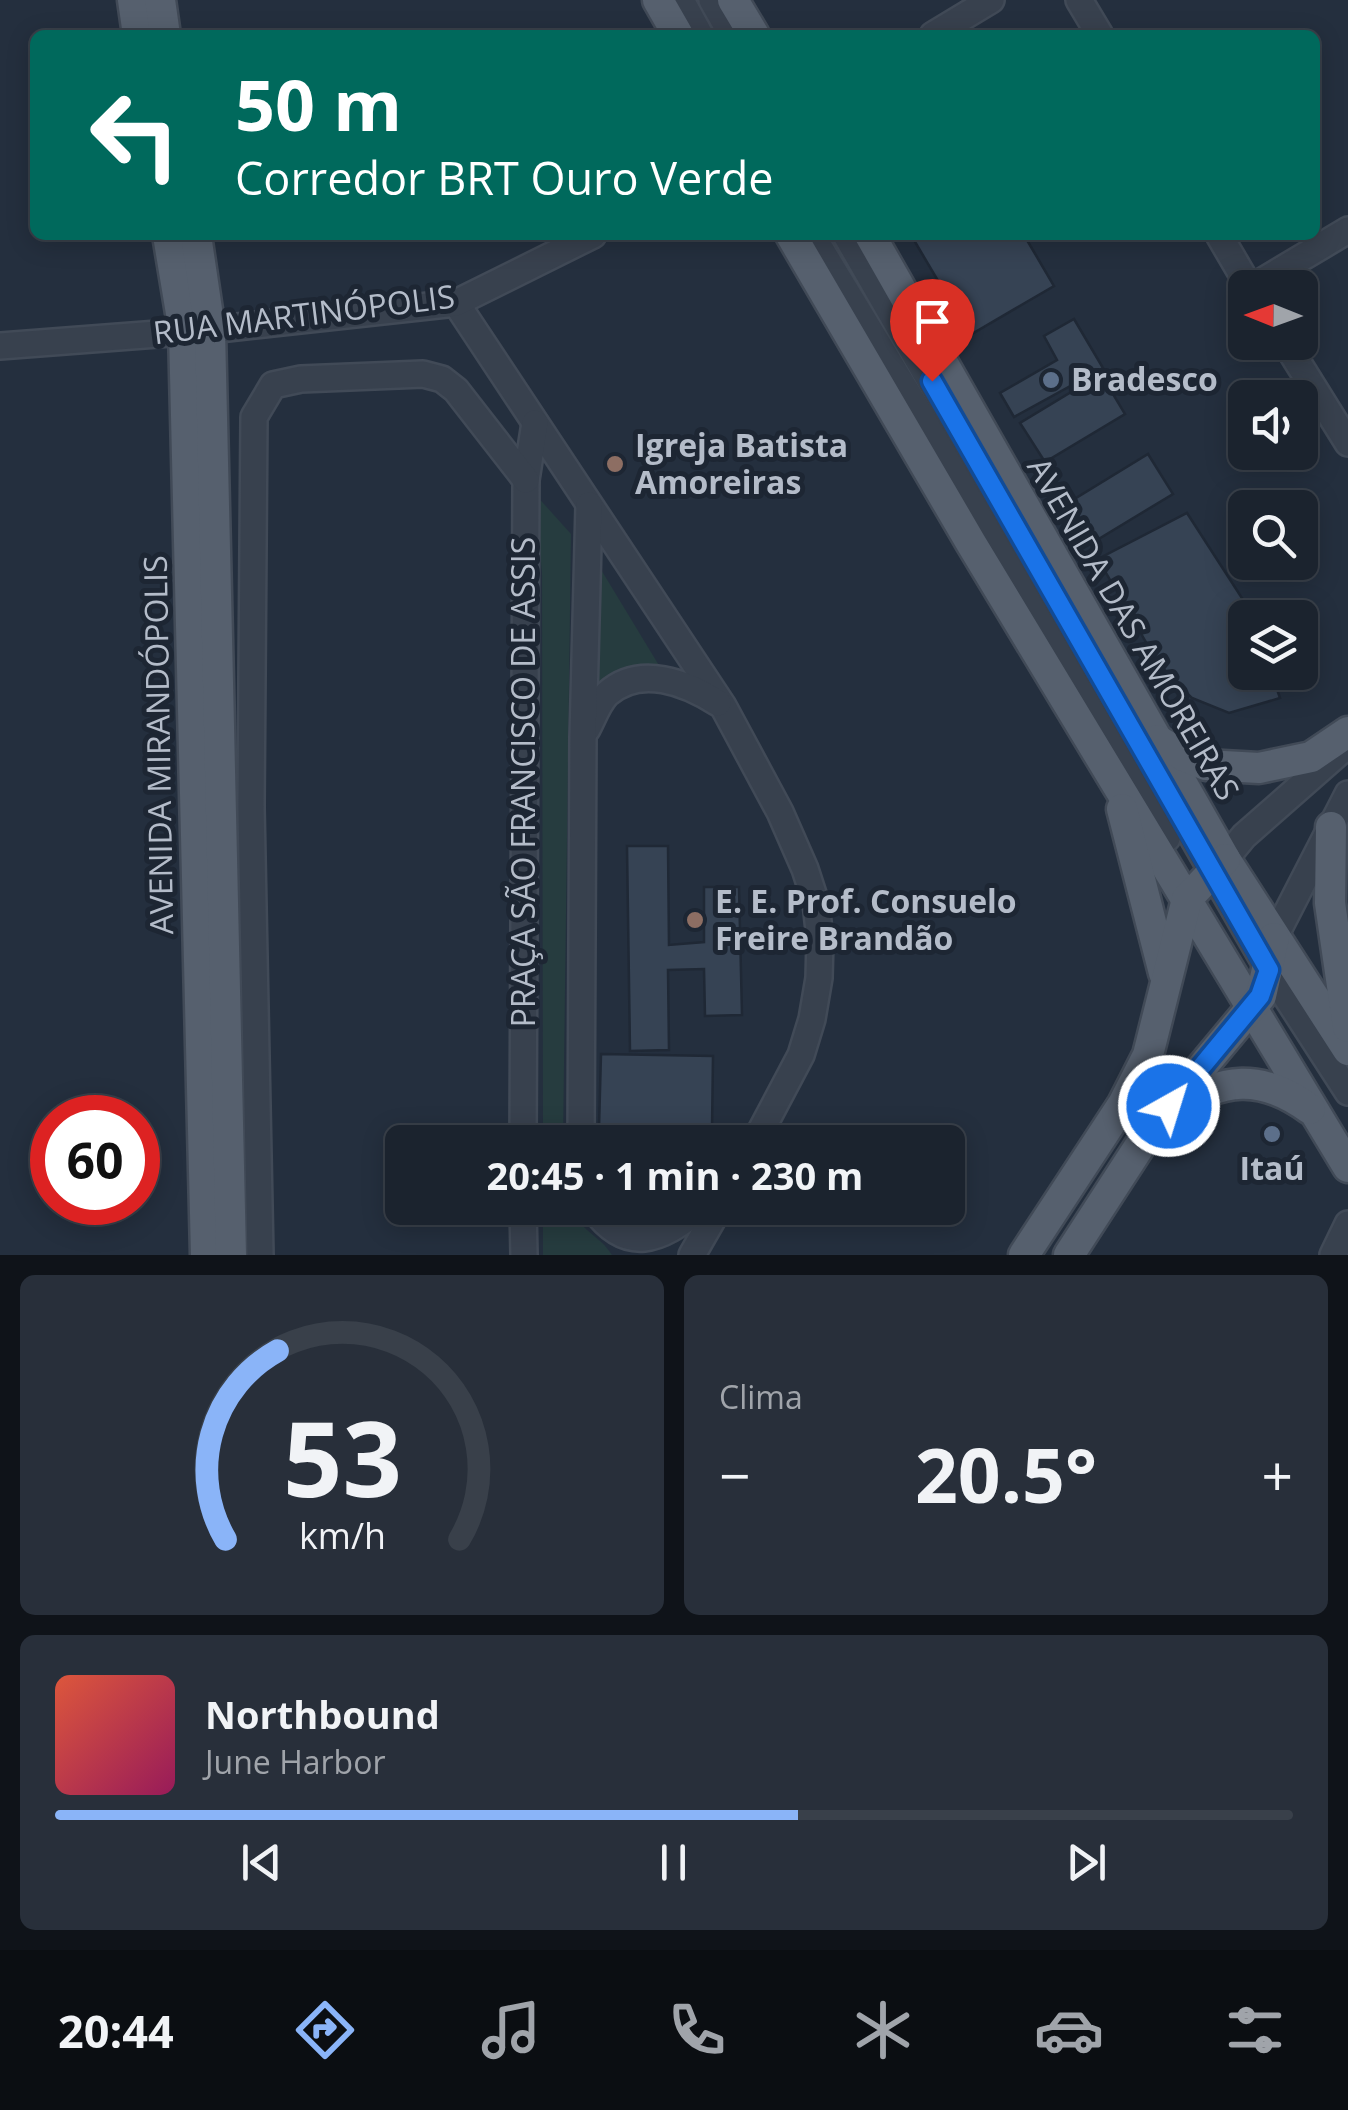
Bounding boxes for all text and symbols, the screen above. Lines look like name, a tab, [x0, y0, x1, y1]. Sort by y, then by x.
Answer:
text: 50 m	[235, 56, 402, 152]
icon: left	[70, 70, 200, 200]
text: Corredor BRT Ouro Verde	[235, 147, 774, 208]
north arrow	[1228, 270, 1318, 360]
map controls	[1228, 270, 1318, 690]
street label: RUA MARTINÓPOLIS	[151, 274, 457, 353]
pin	[890, 279, 975, 382]
icon: arrive	[905, 294, 960, 349]
place label: Bradesco	[1071, 357, 1218, 400]
marker: Bradesco	[1040, 369, 1062, 391]
button: sound	[1228, 380, 1318, 470]
place label: Igreja Batista Amoreiras	[635, 423, 848, 503]
street label: AVENIDA DAS AMOREIRAS	[1018, 449, 1250, 807]
marker: Igreja Batista Amoreiras	[604, 453, 626, 475]
button: search	[1228, 490, 1318, 580]
street label: PRAÇA SÃO FRANCISCO DE ASSIS	[501, 537, 544, 1027]
street label: AVENIDA MIRANDÓPOLIS	[133, 555, 182, 935]
button: layers	[1228, 600, 1318, 690]
place label: E. E. Prof. Consuelo Freire Brandão	[715, 879, 1017, 959]
marker: E. E. Prof. Consuelo Freire Brandão	[684, 909, 706, 931]
position arrow	[1117, 1054, 1221, 1158]
speed limit sign: 60	[30, 1095, 160, 1225]
marker: Itaú	[1261, 1123, 1283, 1145]
place label: Itaú	[1240, 1146, 1304, 1189]
text: 20:45 · 1 min · 230 m	[487, 1149, 863, 1201]
text: Clima	[719, 1375, 803, 1418]
text: 53	[283, 1386, 401, 1527]
text: 20.5°	[915, 1423, 1097, 1525]
text: −	[719, 1437, 750, 1512]
text: +	[1262, 1437, 1293, 1512]
text: km/h	[299, 1511, 385, 1559]
text: Northbound	[205, 1688, 440, 1740]
text: June Harbor	[205, 1740, 385, 1783]
icon: previous	[234, 1835, 289, 1890]
icon: pause	[646, 1835, 701, 1890]
icon: next	[1059, 1835, 1114, 1890]
icon: directions	[290, 1995, 360, 2065]
icon: music	[476, 1995, 546, 2065]
icon: phone	[662, 1995, 732, 2065]
icon: climate	[848, 1995, 918, 2065]
icon: car	[1034, 1995, 1104, 2065]
icon: filters	[1220, 1995, 1290, 2065]
text: 20:44	[58, 2000, 174, 2061]

